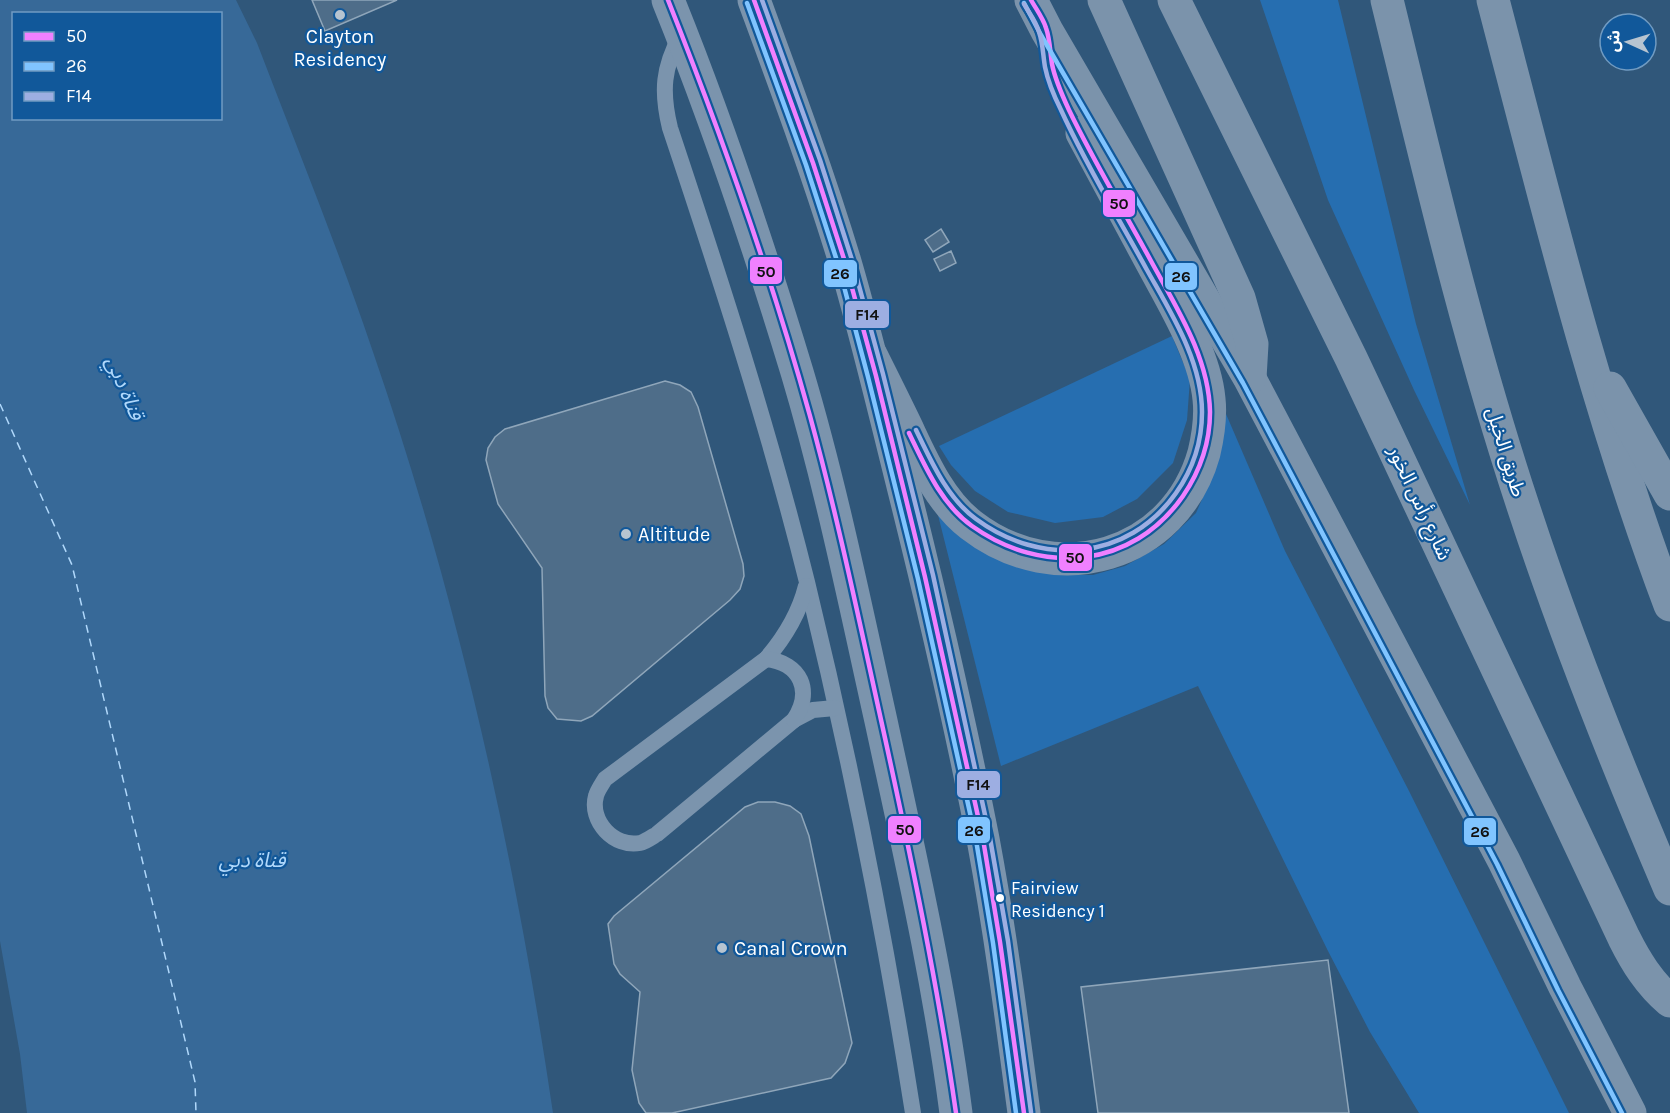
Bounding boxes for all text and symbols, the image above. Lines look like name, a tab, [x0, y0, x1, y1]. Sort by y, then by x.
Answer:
marker: Clayton Residency	[333, 8, 347, 22]
legend	[12, 12, 222, 120]
north arrow	[1598, 12, 1658, 72]
text: 50	[66, 25, 87, 47]
place label: Clayton Residency	[294, 25, 386, 71]
text: ش	[1603, 29, 1624, 53]
text: 26	[66, 55, 87, 77]
text: F14	[66, 85, 91, 107]
line badge: 50	[1102, 189, 1136, 218]
text: 50	[1109, 194, 1129, 213]
line badge: 50	[749, 256, 783, 285]
line badge: 26	[823, 259, 858, 288]
text: 50	[756, 262, 776, 281]
line badge: 26	[1164, 262, 1198, 291]
text: 26	[830, 264, 850, 283]
text: 26	[1171, 267, 1191, 286]
line badge: F14	[844, 300, 890, 329]
text: F14	[855, 305, 879, 324]
water label: قناة دبي	[97, 353, 150, 426]
street label: طريق الخيل	[1481, 404, 1531, 500]
street label: شارع رأس الخور	[1380, 441, 1457, 565]
place label: Altitude	[638, 523, 710, 546]
marker: Altitude	[619, 527, 633, 541]
line badge: 50	[1058, 543, 1093, 572]
text: 50	[1065, 548, 1085, 567]
line badge: F14	[956, 770, 1001, 799]
text: F14	[966, 775, 990, 794]
line badge: 50	[887, 815, 922, 844]
line badge: 26	[957, 816, 991, 844]
line badge: 26	[1463, 817, 1497, 846]
text: 50	[895, 820, 915, 839]
text: 26	[964, 821, 984, 840]
text: 26	[1470, 822, 1490, 841]
water label: قناة دبي	[219, 848, 287, 876]
place label: Fairview Residency 1	[1011, 877, 1105, 922]
marker: Fairview Residency 1	[994, 892, 1006, 904]
place label: Canal Crown	[734, 937, 848, 960]
marker: Canal Crown	[715, 941, 729, 955]

